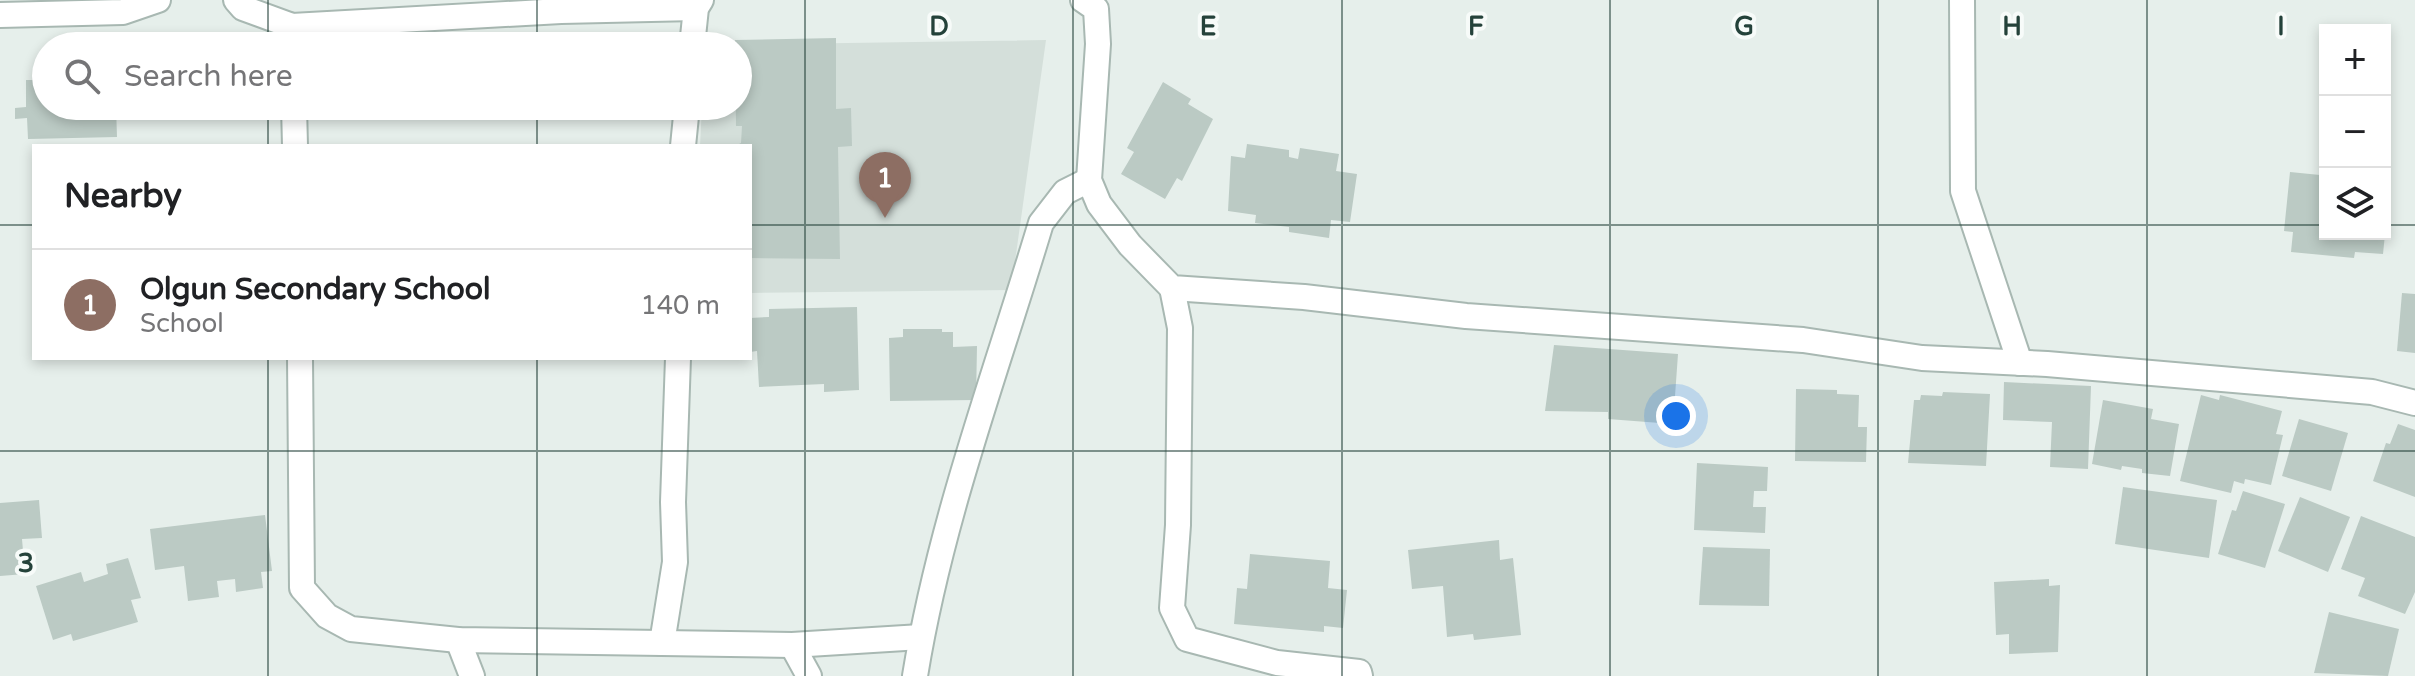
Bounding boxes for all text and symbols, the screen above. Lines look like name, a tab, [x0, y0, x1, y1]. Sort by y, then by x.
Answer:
text: D	[929, 11, 949, 42]
text: E	[1200, 11, 1216, 42]
text: F	[1468, 11, 1484, 42]
text: G	[1734, 11, 1754, 42]
text: H	[2002, 11, 2022, 42]
text: I	[2277, 11, 2285, 42]
map controls	[2319, 24, 2391, 240]
button: +	[2319, 24, 2391, 96]
search box	[32, 32, 752, 120]
icon: search	[60, 54, 104, 98]
text: Search here	[124, 58, 293, 95]
button: −	[2319, 96, 2391, 168]
pin: 1	[859, 152, 911, 218]
button: layers	[2319, 168, 2391, 240]
text: Nearby	[64, 176, 182, 217]
text: Olgun Secondary School	[140, 271, 491, 308]
text: 1	[82, 290, 98, 321]
text: 140 m	[640, 290, 720, 321]
text: School	[140, 308, 224, 339]
your location	[1656, 396, 1696, 436]
text: 3	[18, 548, 34, 579]

